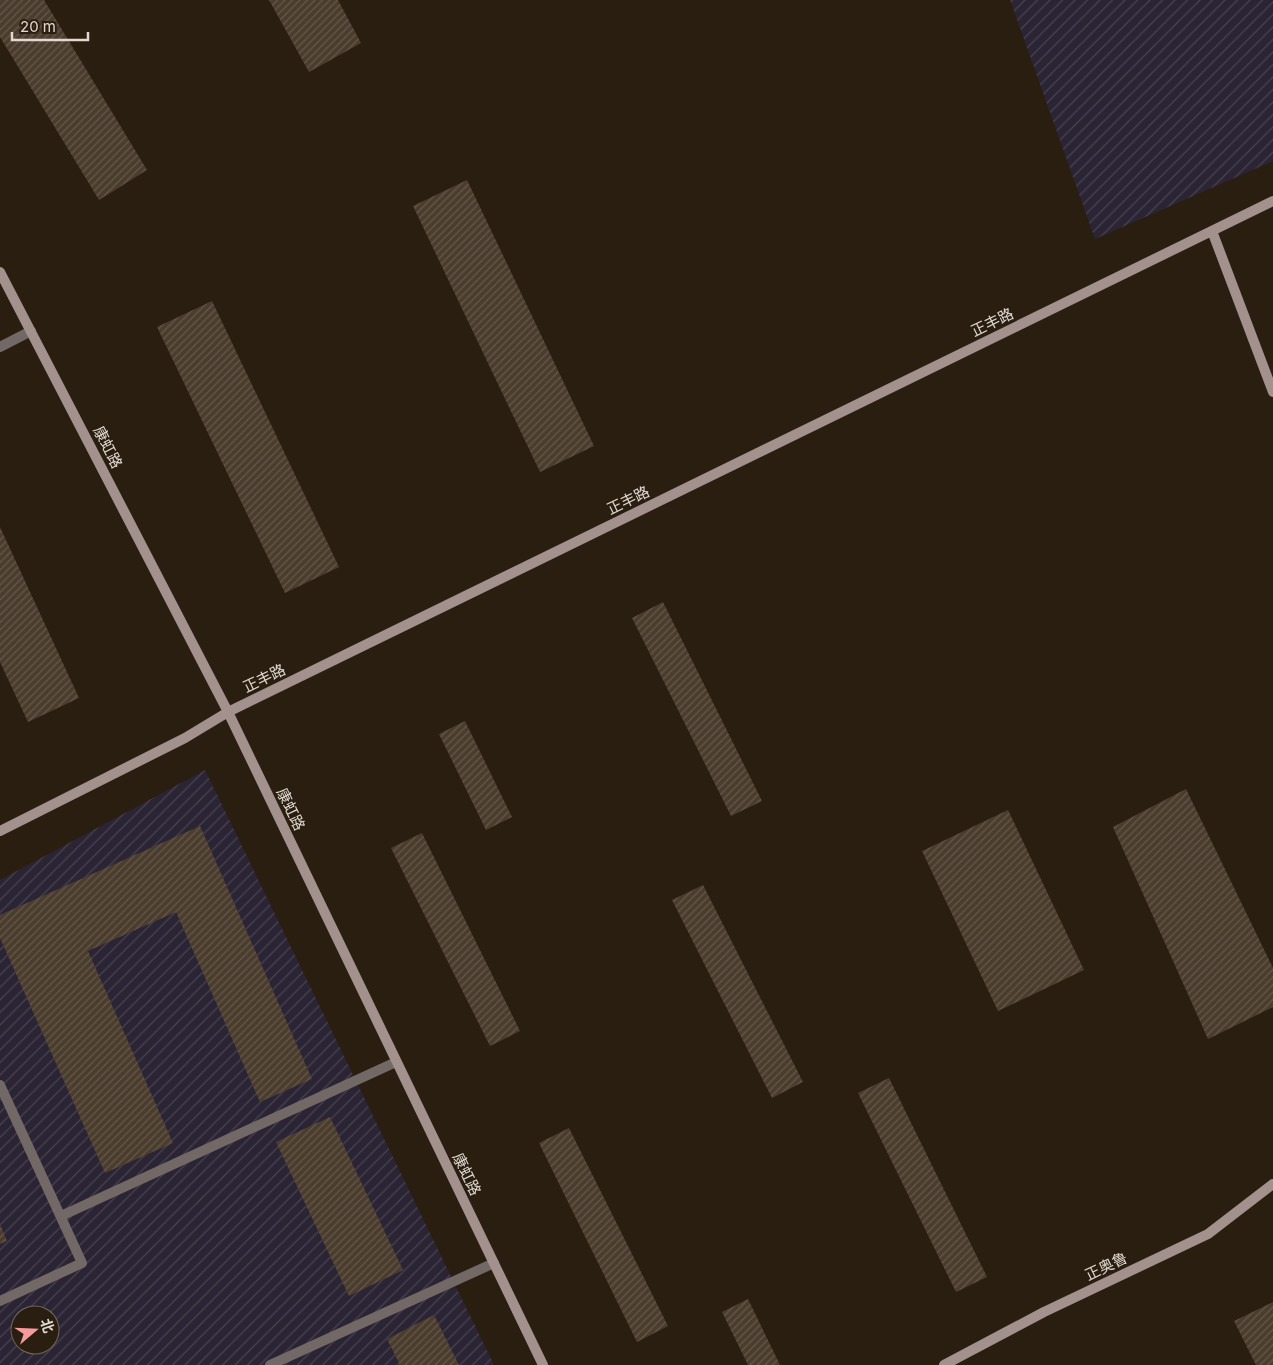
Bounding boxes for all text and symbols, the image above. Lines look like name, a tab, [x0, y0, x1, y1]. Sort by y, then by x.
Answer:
scale bar	[12, 10, 89, 42]
text: 20 m	[20, 17, 56, 36]
street label: 正丰路	[968, 304, 1016, 340]
street label: 康虹路	[89, 423, 127, 471]
street label: 正丰路	[604, 482, 652, 518]
street label: 正丰路	[240, 660, 288, 696]
street label: 康虹路	[273, 785, 309, 833]
street label: 康虹路	[449, 1150, 485, 1198]
street label: 正奥鲁	[1082, 1248, 1130, 1284]
north arrow	[10, 1305, 60, 1355]
text: 北	[37, 1316, 58, 1335]

